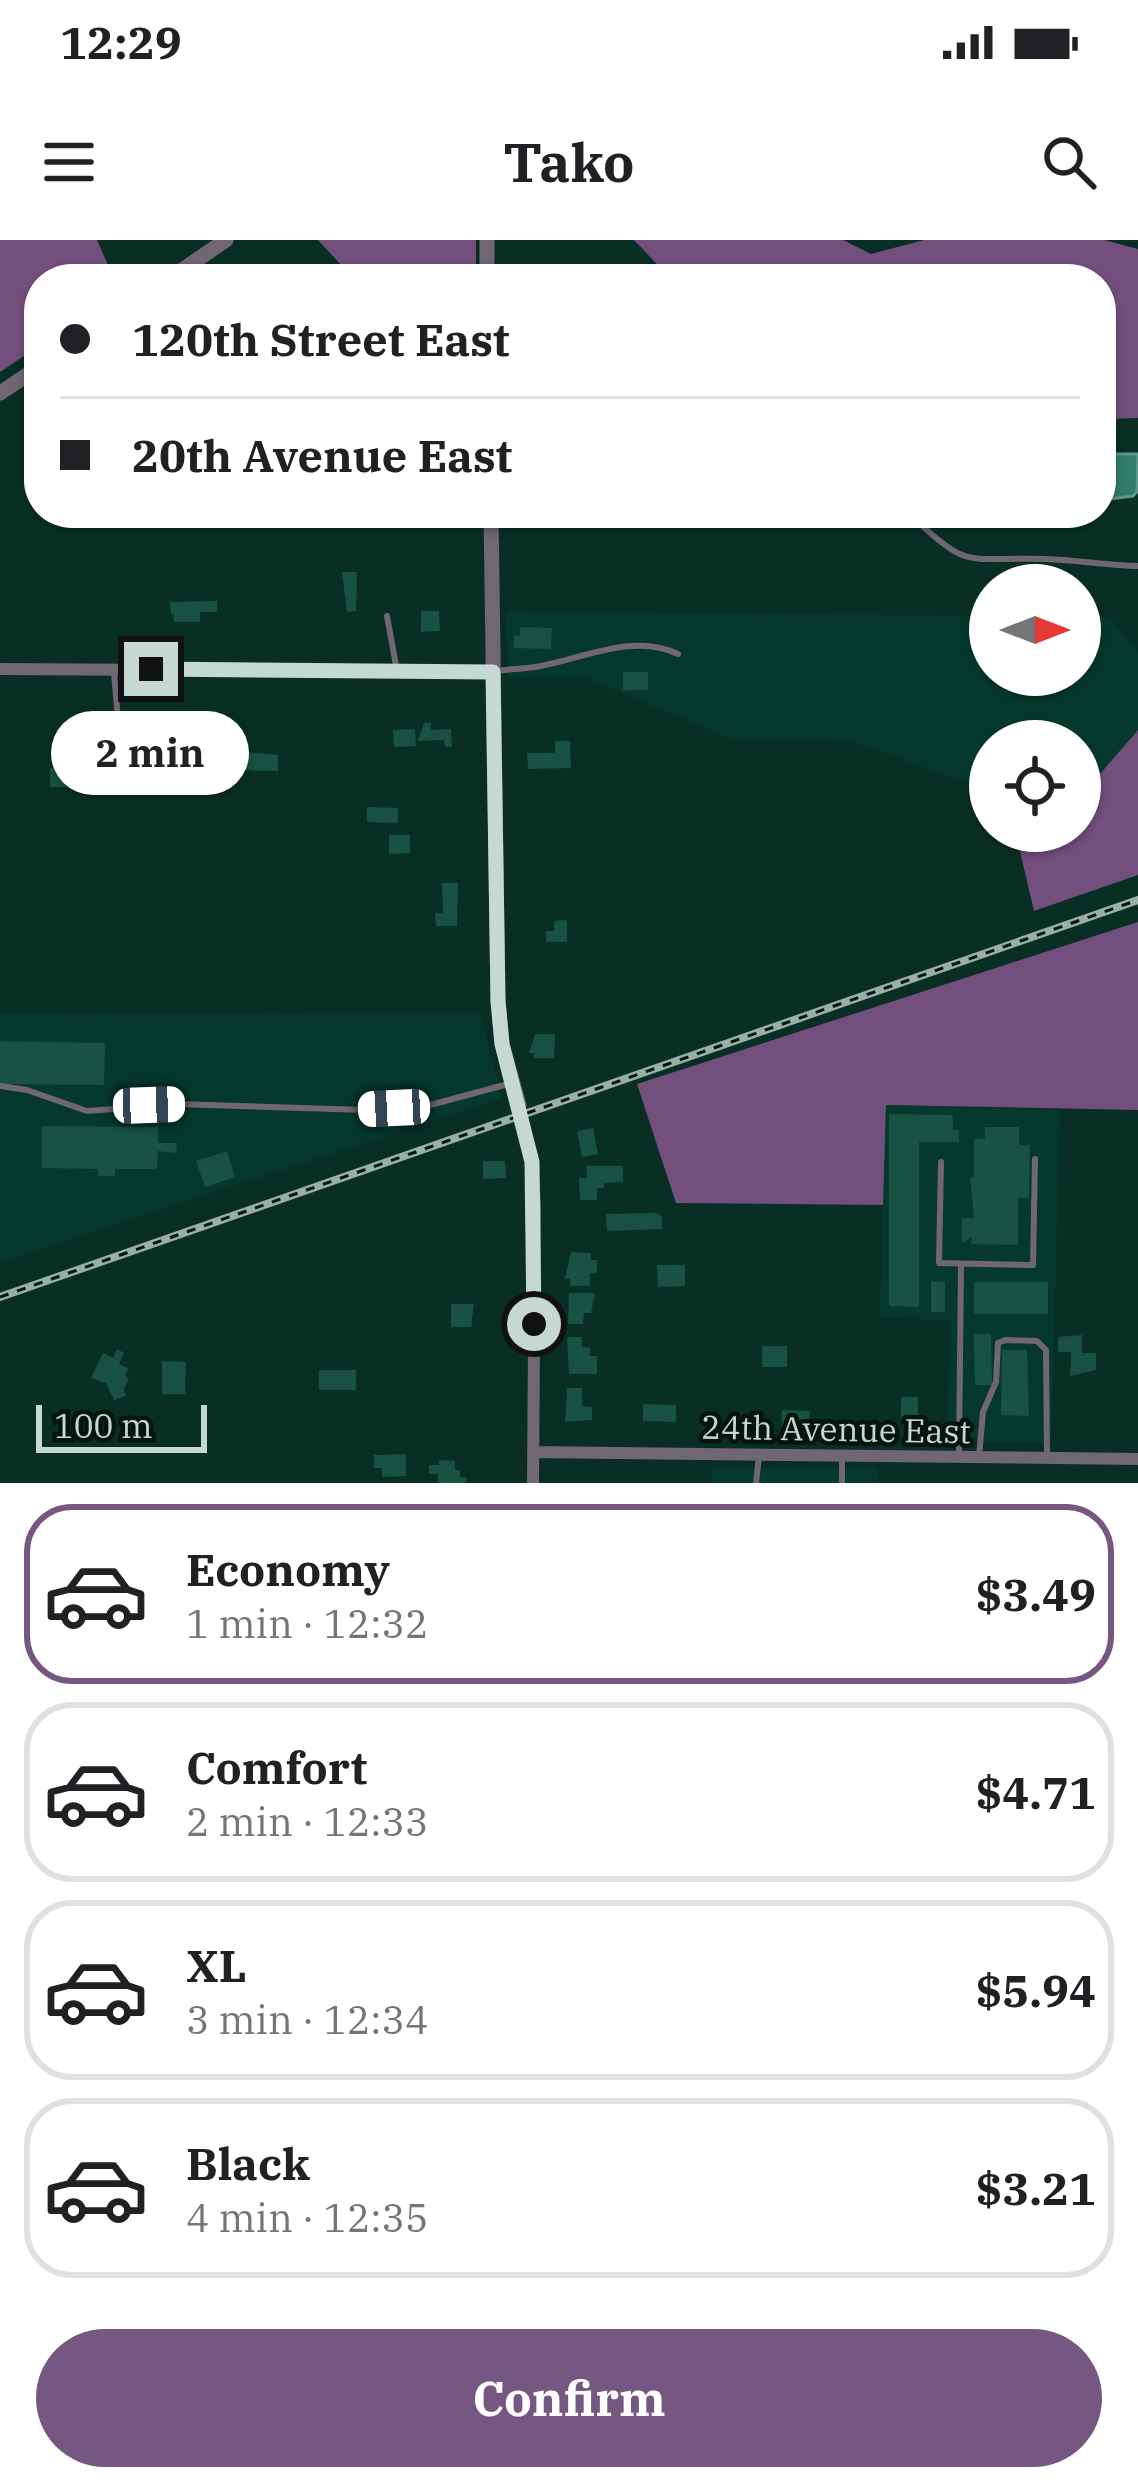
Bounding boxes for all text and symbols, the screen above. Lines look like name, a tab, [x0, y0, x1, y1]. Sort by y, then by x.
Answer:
text: 12:29	[60, 13, 182, 71]
text: Tako	[503, 127, 635, 197]
icon: menu	[36, 129, 102, 195]
icon: search	[1036, 129, 1102, 195]
text: 120th Street East	[132, 310, 510, 368]
text: 20th Avenue East	[132, 426, 512, 484]
north arrow	[969, 564, 1101, 696]
map controls	[969, 564, 1101, 852]
route end	[124, 642, 178, 696]
callout: 2 min	[52, 711, 250, 795]
button: locate	[969, 720, 1101, 852]
text: 2 min	[95, 727, 205, 778]
car	[112, 1086, 186, 1124]
car	[357, 1088, 431, 1128]
route start	[507, 1297, 561, 1351]
scale bar	[36, 1399, 207, 1452]
text: 100 m	[54, 1404, 153, 1447]
street label: 24th Avenue East	[701, 1405, 971, 1452]
icon: car	[42, 1540, 150, 1648]
text: Economy	[186, 1540, 390, 1598]
text: $3.49	[976, 1565, 1096, 1623]
text: 1 min · 12:32	[186, 1598, 428, 1649]
icon: car	[42, 1738, 150, 1846]
text: Comfort	[186, 1738, 367, 1796]
text: $4.71	[976, 1763, 1096, 1821]
text: 2 min · 12:33	[186, 1796, 428, 1847]
icon: car	[42, 1936, 150, 2044]
text: XL	[186, 1936, 247, 1994]
text: $5.94	[976, 1961, 1096, 2019]
text: 3 min · 12:34	[186, 1994, 428, 2045]
icon: car	[42, 2134, 150, 2242]
text: Black	[186, 2134, 310, 2192]
text: $3.21	[976, 2159, 1096, 2217]
text: 4 min · 12:35	[186, 2192, 428, 2243]
button: Confirm	[36, 2329, 1102, 2467]

